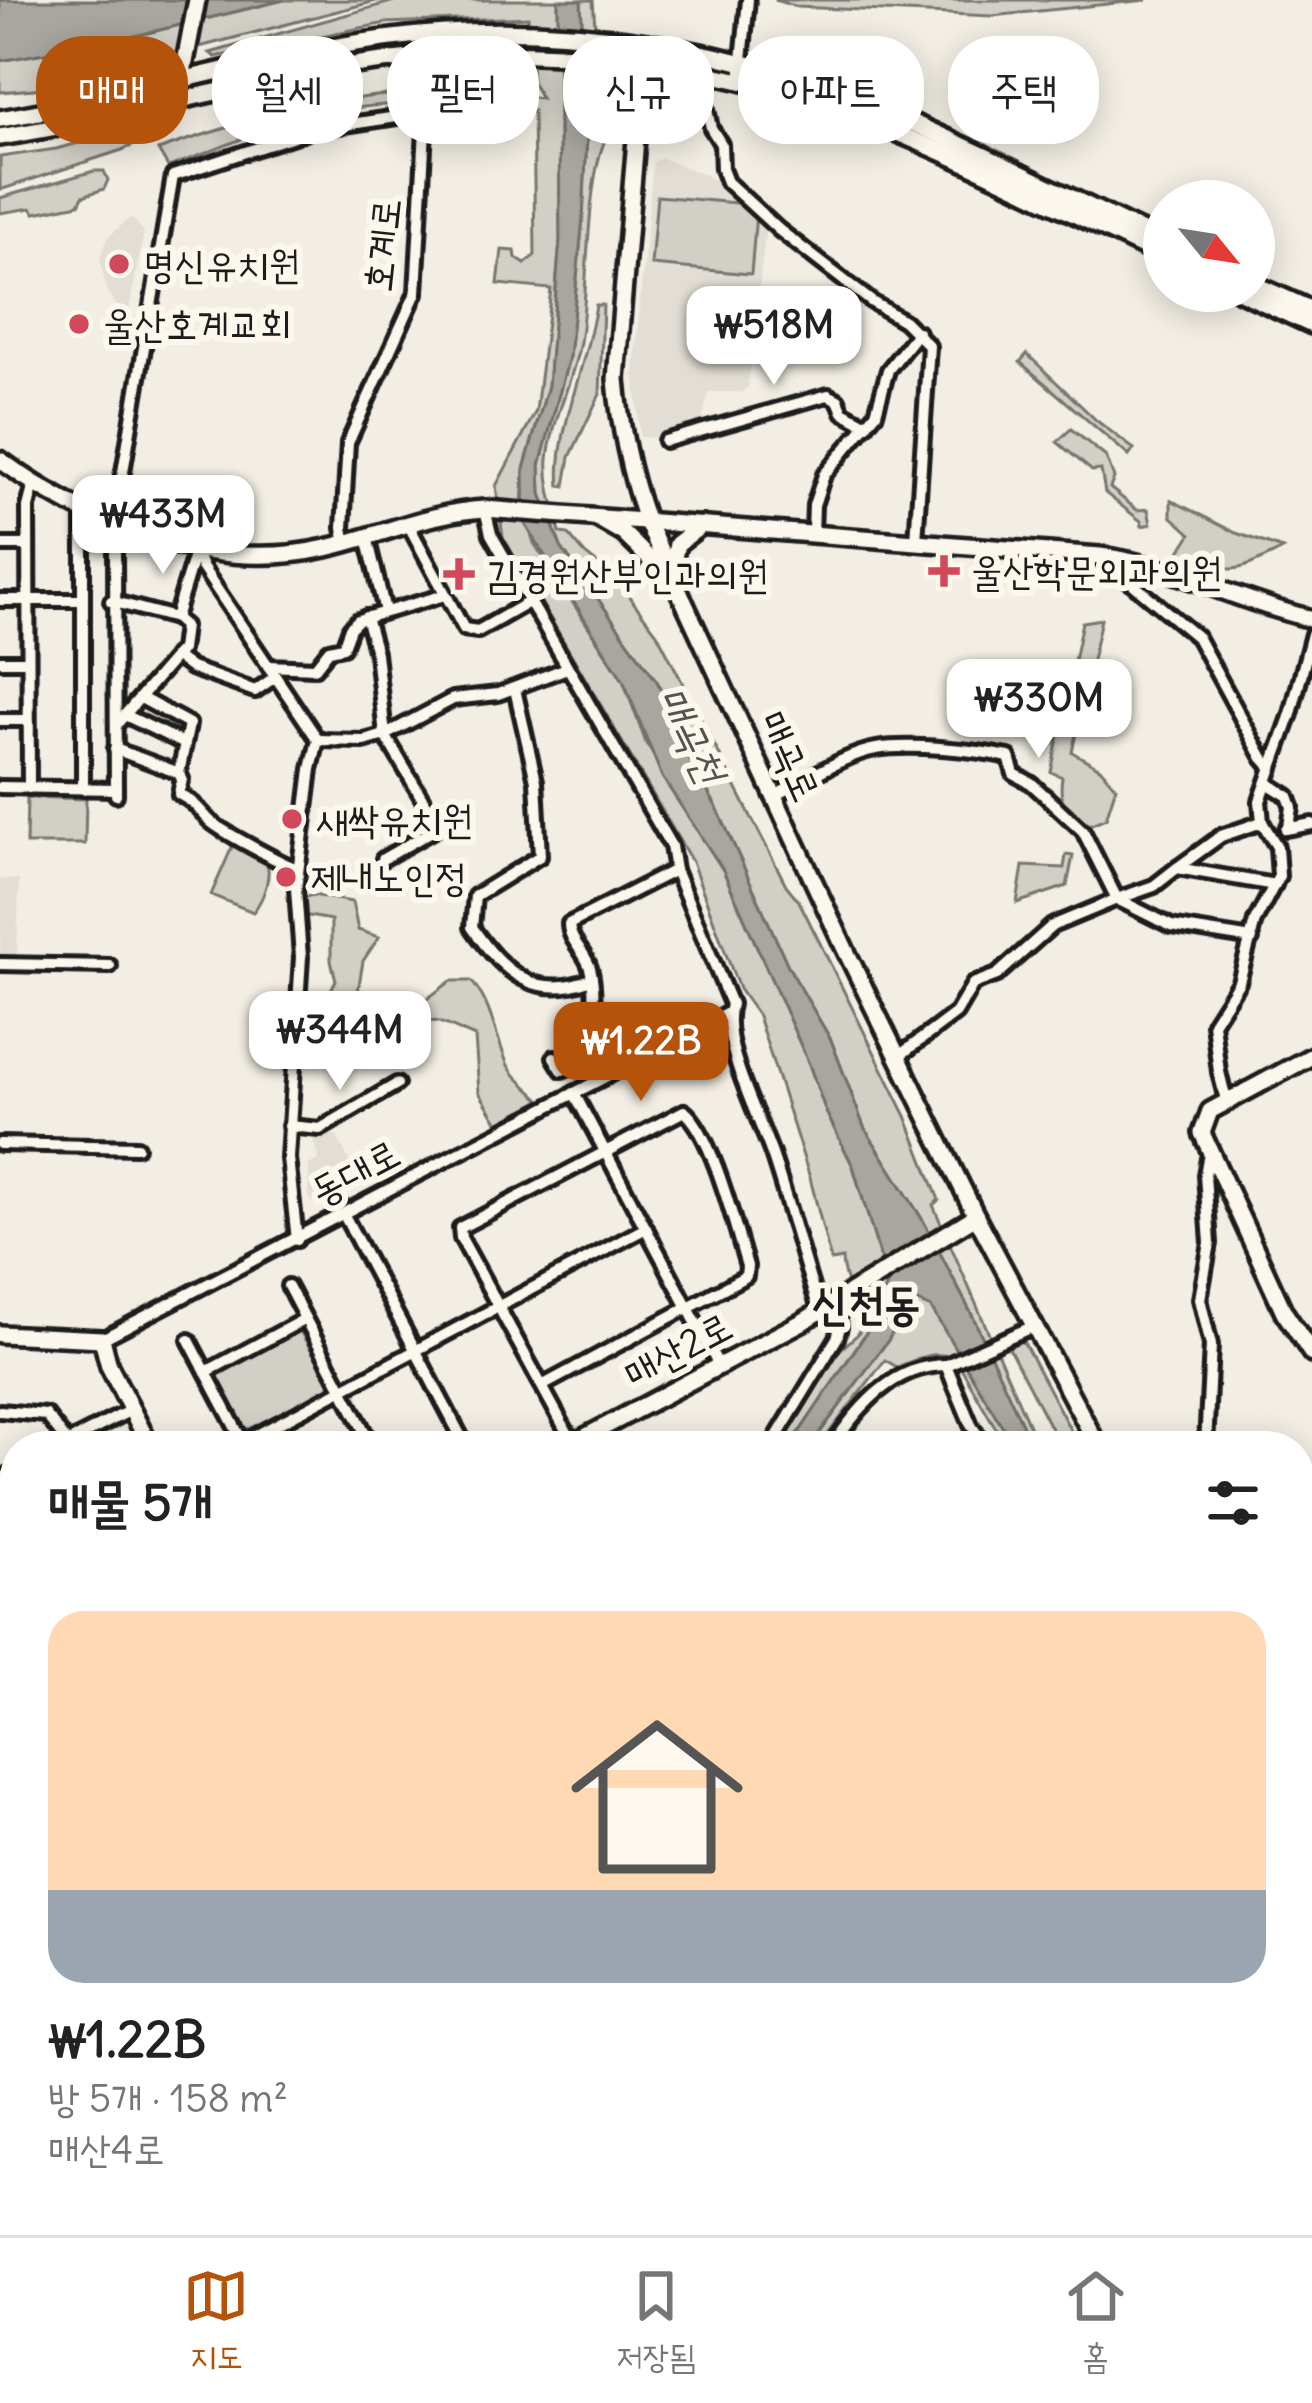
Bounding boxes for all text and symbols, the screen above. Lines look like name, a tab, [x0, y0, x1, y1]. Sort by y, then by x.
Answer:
chip: 매매	[36, 36, 188, 144]
chip: 월세	[212, 36, 363, 144]
chip: 필터	[387, 36, 539, 144]
chip: 신규	[563, 36, 714, 144]
chip: 아파트	[738, 36, 924, 144]
chip: 주택	[948, 36, 1099, 144]
north arrow	[1143, 180, 1275, 312]
map controls	[1143, 180, 1275, 312]
street label: 호계로	[353, 196, 411, 294]
place label: 명신유치원	[143, 240, 300, 289]
marker: 명신유치원	[106, 251, 132, 277]
pin: ₩518M	[690, 286, 858, 388]
place label: 울산호계교회	[103, 300, 291, 349]
text: ₩518M	[713, 300, 835, 349]
marker: 울산호계교회	[66, 311, 92, 337]
pin: ₩433M	[79, 475, 247, 577]
text: ₩433M	[99, 489, 227, 538]
place label: 울산학문외과의원	[971, 547, 1222, 596]
place label: 김경원산부인과의원	[486, 550, 768, 599]
marker: 울산학문외과의원	[928, 555, 960, 587]
marker: 김경원산부인과의원	[443, 558, 475, 590]
pin: ₩330M	[955, 659, 1123, 761]
text: ₩330M	[974, 673, 1104, 722]
water label: 매곡천	[646, 677, 739, 795]
street label: 매곡로	[748, 703, 832, 809]
place label: 새싹유치원	[316, 795, 473, 844]
marker: 새싹유치원	[279, 806, 305, 832]
place label: 제내노인정	[310, 853, 467, 902]
marker: 제내노인정	[273, 864, 299, 890]
pin: ₩344M	[256, 991, 424, 1093]
pin: ₩1.22B	[543, 1002, 739, 1104]
text: ₩344M	[276, 1005, 404, 1054]
text: ₩1.22B	[581, 1016, 701, 1065]
street label: 동대로	[302, 1128, 408, 1216]
district label: 신천동	[812, 1275, 920, 1331]
street label: 매산2로	[615, 1301, 741, 1399]
text: 매물 5개	[48, 1470, 213, 1534]
icon: filters	[1200, 1470, 1266, 1536]
icon: home	[549, 1689, 765, 1905]
text: ₩1.22B	[48, 2007, 206, 2071]
text: 방 5개 · 158 m²	[48, 2074, 288, 2123]
text: 매산4로	[48, 2125, 165, 2174]
tab: 지도	[183, 2263, 249, 2379]
tab: 저장됨	[616, 2263, 696, 2379]
tab: 홈	[1063, 2263, 1129, 2379]

